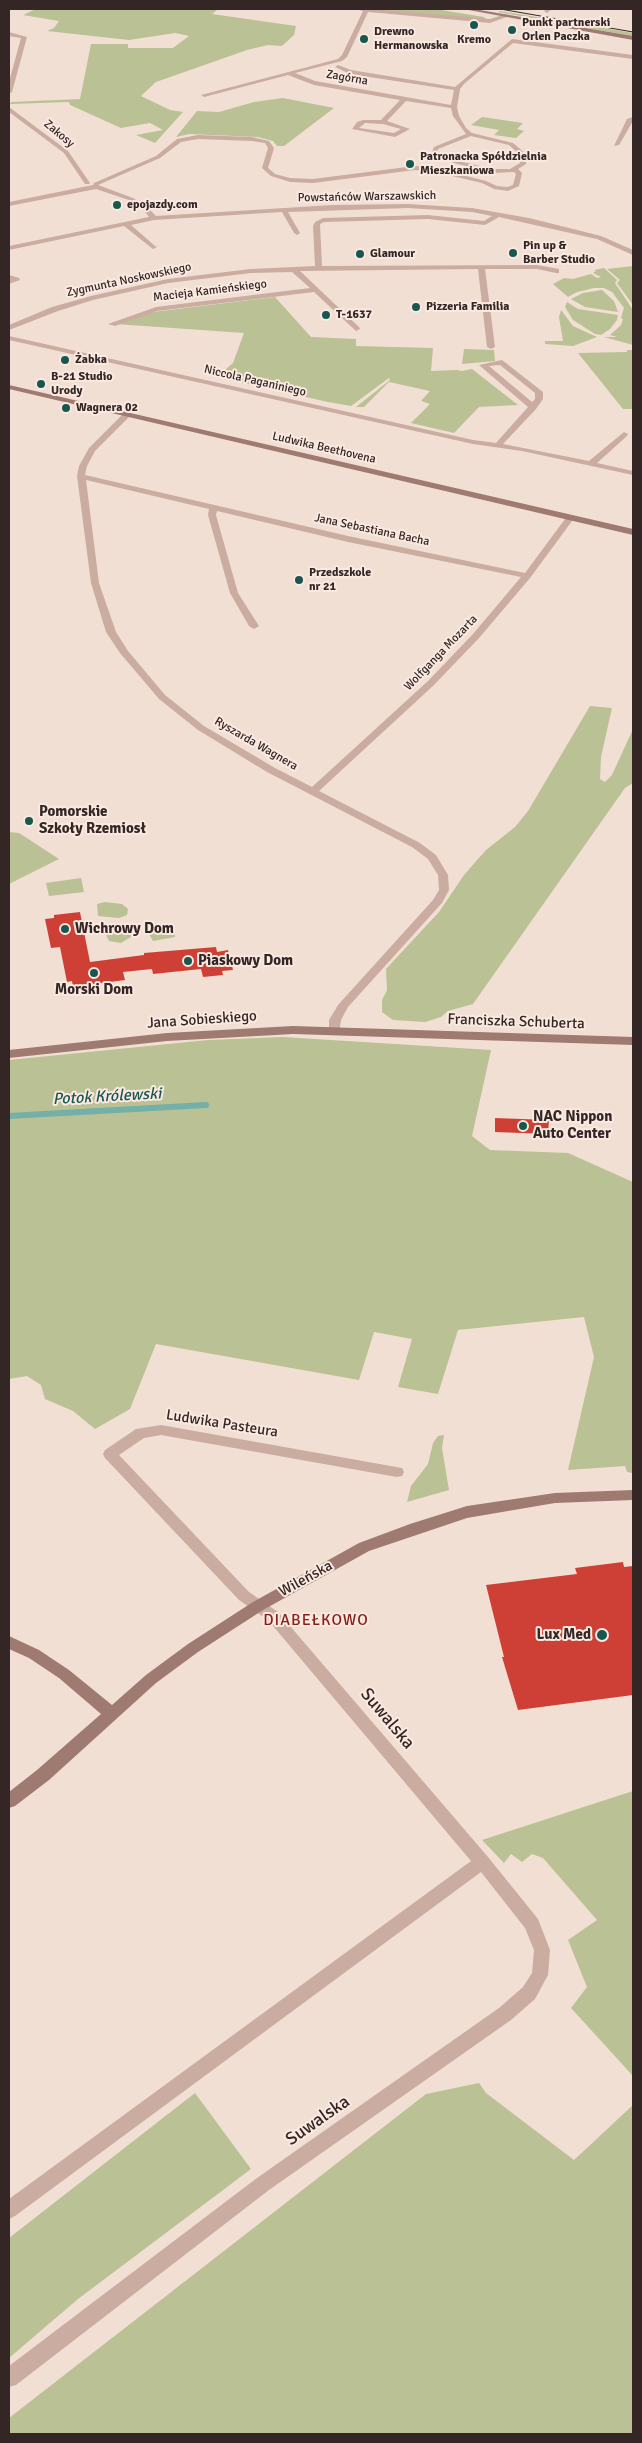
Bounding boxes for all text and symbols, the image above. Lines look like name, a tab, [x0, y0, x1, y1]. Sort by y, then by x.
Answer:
place label: Punkt partnerski Orlen Paczka	[522, 16, 610, 44]
marker: Kremo	[468, 19, 480, 31]
marker: Punkt partnerski Orlen Paczka	[506, 24, 518, 36]
place label: Drewno Hermanowska	[374, 25, 448, 53]
marker: Drewno Hermanowska	[358, 33, 370, 45]
place label: Kremo	[457, 33, 491, 47]
street label: Zagórna	[325, 67, 369, 89]
street label: Zakosy	[41, 117, 77, 151]
place label: Patronacka Spółdzielnia Mieszkaniowa	[420, 150, 547, 178]
marker: Patronacka Spółdzielnia Mieszkaniowa	[404, 158, 416, 170]
street label: Powstańców Warszawskich	[298, 189, 436, 205]
place label: epojazdy.com	[127, 198, 198, 212]
marker: epojazdy.com	[111, 199, 123, 211]
place label: Pin up & Barber Studio	[523, 239, 595, 267]
place label: Glamour	[370, 247, 415, 261]
marker: Pin up & Barber Studio	[507, 247, 519, 259]
marker: Glamour	[354, 248, 366, 260]
street label: Zygmunta Noskowskiego	[65, 260, 193, 300]
street label: Macieja Kamieńskiego	[152, 277, 268, 305]
place label: Pizzeria Familia	[426, 300, 509, 314]
marker: Pizzeria Familia	[410, 301, 422, 313]
place label: T-1637	[336, 308, 372, 322]
marker: T-1637	[320, 309, 332, 321]
place label: Żabka	[75, 353, 107, 367]
marker: Żabka	[59, 354, 71, 366]
street label: Niccola Paganiniego	[203, 362, 307, 400]
place label: B-21 Studio Urody	[51, 370, 113, 398]
marker: B-21 Studio Urody	[35, 378, 47, 390]
place label: Wagnera 02	[76, 401, 138, 415]
marker: Wagnera 02	[60, 402, 72, 414]
street label: Ludwika Beethovena	[271, 429, 377, 467]
street label: Jana Sebastiana Bacha	[313, 511, 431, 549]
place label: Przedszkole nr 21	[309, 566, 371, 594]
marker: Przedszkole nr 21	[293, 574, 305, 586]
street label: Wolfganga Mozarta	[401, 612, 481, 694]
street label: Ryszarda Wagnera	[212, 714, 300, 774]
place label: Pomorskie Szkoły Rzemiosł	[39, 803, 146, 838]
marker: Pomorskie Szkoły Rzemiosł	[23, 815, 35, 827]
place label: Wichrowy Dom	[75, 920, 174, 938]
marker: Wichrowy Dom	[59, 923, 71, 935]
place label: Piaskowy Dom	[198, 952, 293, 970]
marker: Piaskowy Dom	[182, 955, 194, 967]
marker: Morski Dom	[88, 967, 100, 979]
place label: Morski Dom	[55, 981, 133, 999]
street label: Jana Sobieskiego	[147, 1007, 257, 1033]
street label: Franciszka Schuberta	[447, 1011, 585, 1033]
water label: Potok Królewski	[52, 1085, 162, 1109]
place label: NAC Nippon Auto Center	[533, 1108, 612, 1143]
marker: NAC Nippon Auto Center	[517, 1120, 529, 1132]
street label: Ludwika Pasteura	[165, 1406, 279, 1442]
street label: Wileńska	[276, 1557, 336, 1601]
district label: DIABEŁKOWO	[262, 1611, 370, 1631]
place label: Lux Med	[537, 1626, 591, 1644]
marker: Lux Med	[595, 1628, 609, 1642]
street label: Suwalska	[355, 1684, 419, 1754]
street label: Suwalska	[282, 2091, 354, 2151]

